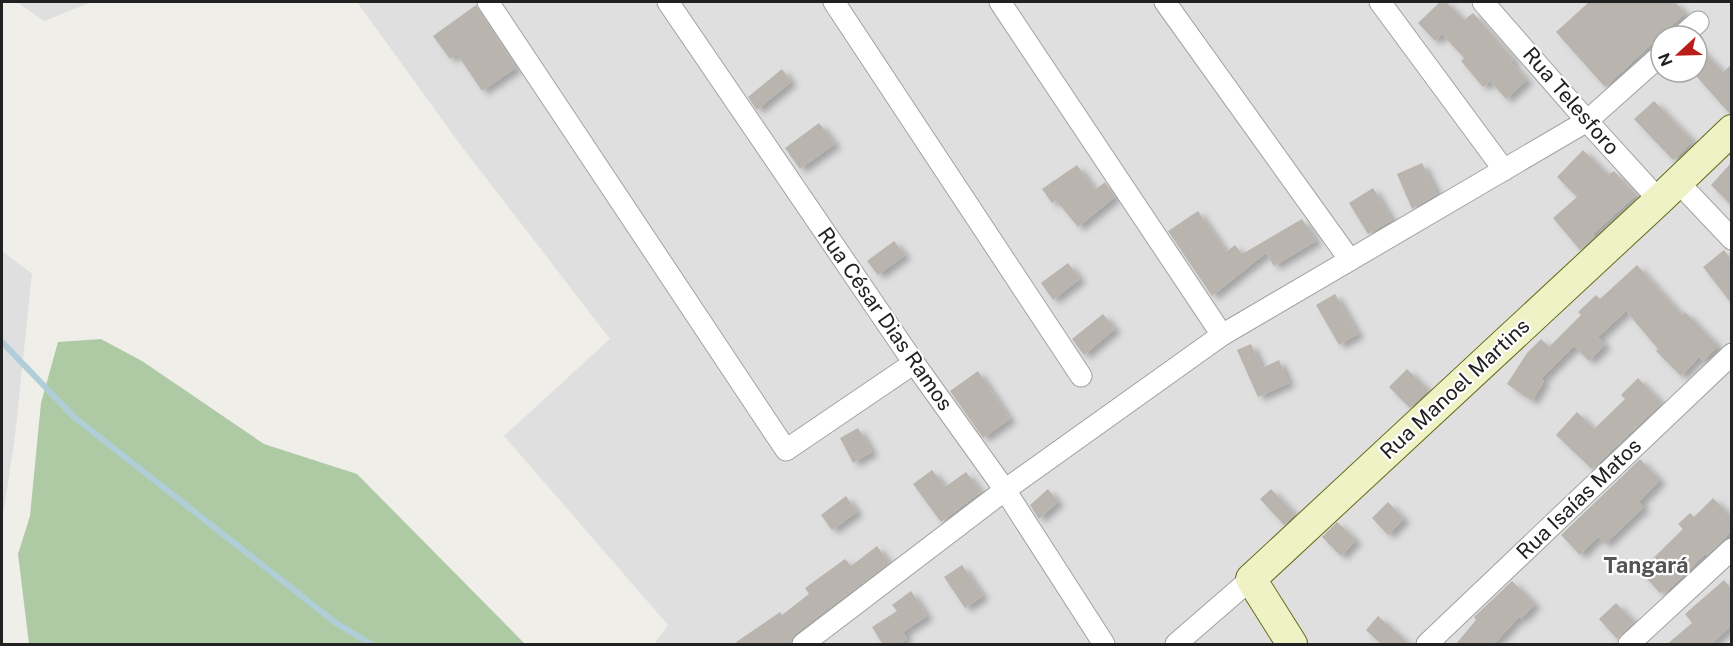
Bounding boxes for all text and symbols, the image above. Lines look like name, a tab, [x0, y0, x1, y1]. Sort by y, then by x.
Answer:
north arrow	[1649, 24, 1709, 84]
street label: Rua Telesforo	[1518, 42, 1625, 159]
text: N	[1654, 50, 1677, 69]
street label: Rua César Dias Ramos	[813, 222, 958, 415]
street label: Rua Manoel Martins	[1375, 313, 1534, 464]
street label: Rua Isaías Matos	[1511, 433, 1646, 564]
district label: Tangará	[1604, 552, 1688, 578]

